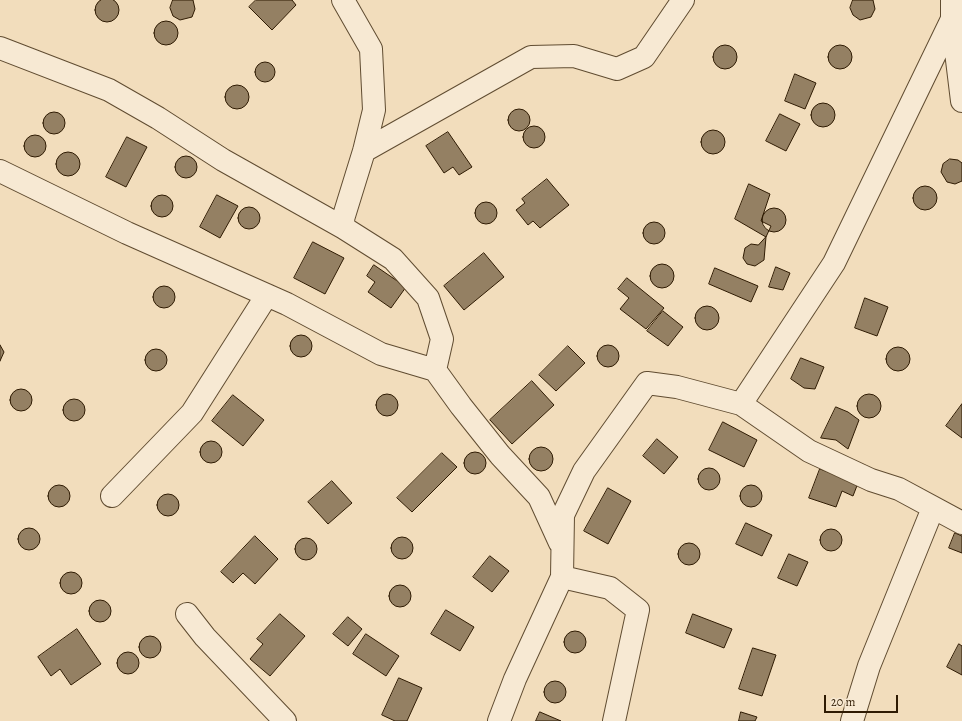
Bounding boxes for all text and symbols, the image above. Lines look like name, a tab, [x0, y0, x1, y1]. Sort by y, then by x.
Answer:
scale bar	[826, 687, 900, 713]
text: 20 m	[831, 694, 855, 710]

